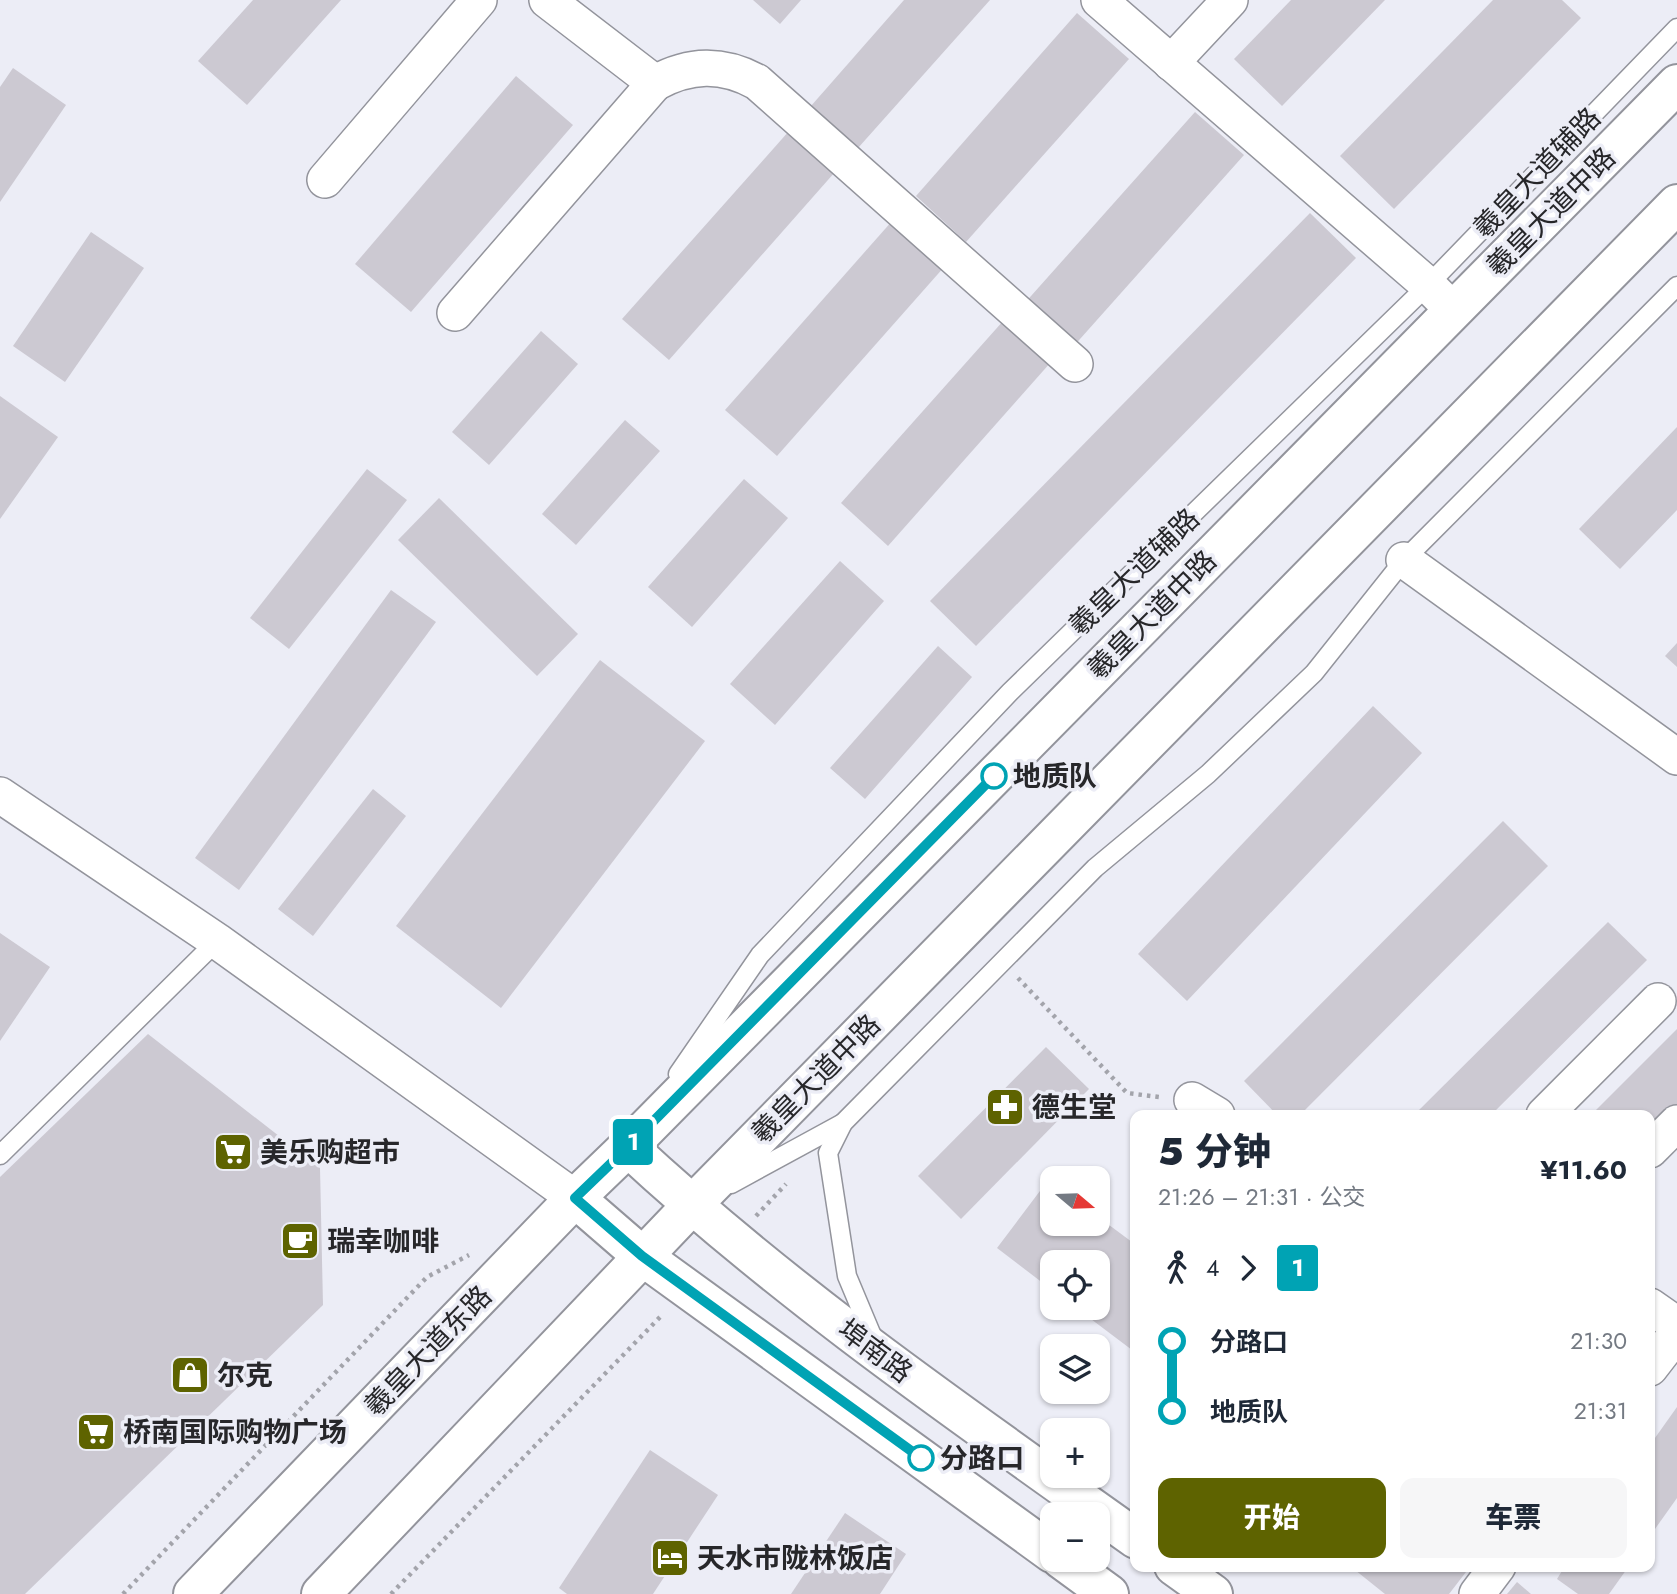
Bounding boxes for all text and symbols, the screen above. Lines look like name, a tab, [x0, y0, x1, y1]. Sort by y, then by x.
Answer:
street label: 羲皇大道辅路	[1464, 98, 1610, 248]
street label: 羲皇大道中路	[1477, 138, 1625, 286]
street label: 羲皇大道辅路	[1059, 499, 1209, 645]
street label: 羲皇大道中路	[1078, 541, 1226, 689]
place label: 地质队	[1013, 756, 1097, 797]
marker: 地质队	[981, 763, 1007, 789]
street label: 羲皇大道中路	[742, 1005, 890, 1153]
pharmacy icon: 德生堂	[984, 1086, 1026, 1128]
place label: 德生堂	[1032, 1087, 1116, 1128]
line badge: 1	[610, 1119, 656, 1165]
text: 1	[627, 1124, 639, 1159]
text: 5 分钟	[1158, 1124, 1271, 1179]
supermarket icon: 美乐购超市	[212, 1131, 254, 1173]
place label: 美乐购超市	[260, 1132, 400, 1173]
text: ¥11.60	[1540, 1151, 1627, 1189]
north arrow	[1040, 1166, 1110, 1236]
map controls	[1040, 1166, 1110, 1572]
text: 21:26 – 21:31 · 公交	[1158, 1180, 1365, 1214]
cafe icon: 瑞幸咖啡	[279, 1220, 321, 1262]
place label: 瑞幸咖啡	[327, 1221, 439, 1262]
icon: walk	[1158, 1249, 1196, 1287]
icon: forward	[1229, 1249, 1267, 1287]
button: locate	[1040, 1250, 1110, 1320]
text: 1	[1291, 1250, 1304, 1285]
text: 4	[1206, 1251, 1219, 1285]
street label: 羲皇大道东路	[355, 1276, 501, 1426]
street label: 埠南路	[829, 1309, 921, 1393]
text: 分路口	[1210, 1323, 1288, 1361]
text: 21:30	[1570, 1324, 1627, 1358]
button: layers	[1040, 1334, 1110, 1404]
shop icon: 尔克	[169, 1354, 211, 1396]
place label: 尔克	[217, 1355, 273, 1396]
text: 地质队	[1210, 1393, 1288, 1431]
text: 21:31	[1574, 1394, 1627, 1428]
supermarket icon: 桥南国际购物广场	[75, 1411, 117, 1453]
place label: 桥南国际购物广场	[123, 1412, 347, 1453]
button: +	[1040, 1418, 1110, 1488]
place label: 分路口	[940, 1438, 1024, 1479]
marker: 分路口	[908, 1445, 934, 1471]
button: 开始	[1158, 1478, 1386, 1558]
button: 车票	[1400, 1478, 1627, 1558]
button: −	[1040, 1502, 1110, 1572]
hotel icon: 天水市陇林饭店	[649, 1537, 691, 1579]
place label: 天水市陇林饭店	[697, 1538, 893, 1579]

